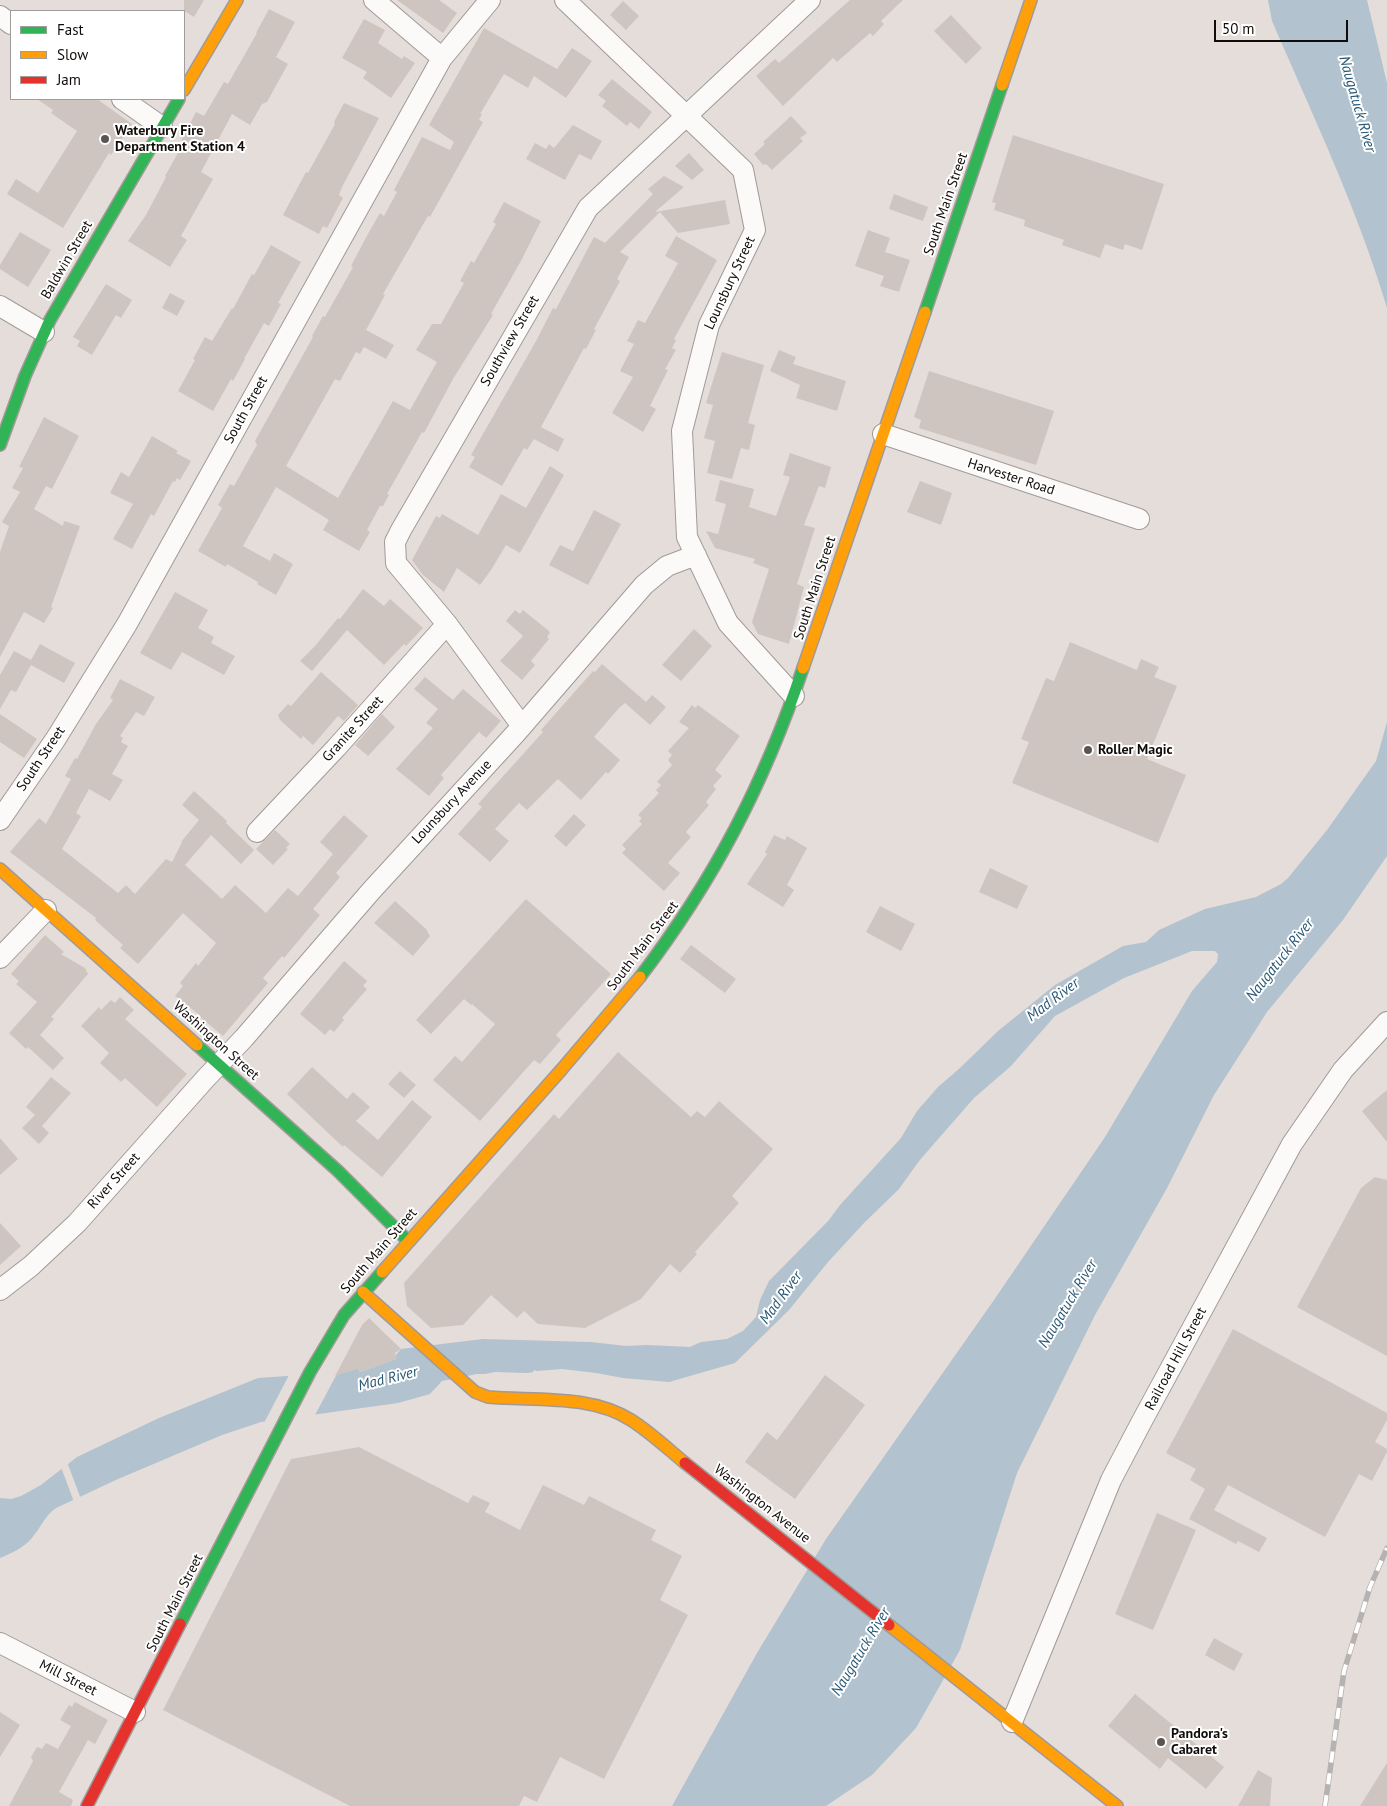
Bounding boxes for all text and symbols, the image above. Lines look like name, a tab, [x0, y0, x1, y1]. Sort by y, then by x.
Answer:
legend	[10, 10, 185, 100]
scale bar	[1217, 10, 1351, 42]
text: 50 m	[1222, 19, 1255, 38]
text: Fast	[57, 20, 84, 39]
text: Slow	[57, 45, 88, 64]
water label: Naugatuck River	[1335, 54, 1379, 154]
text: Jam	[57, 70, 81, 89]
place label: Waterbury Fire Department Station 4	[115, 123, 245, 156]
marker: Waterbury Fire Department Station 4	[99, 133, 111, 145]
street label: South Main Street	[921, 150, 971, 258]
street label: Baldwin Street	[38, 218, 96, 302]
street label: Lounsbury Street	[701, 234, 759, 332]
street label: Southview Street	[477, 293, 543, 389]
street label: South Street	[221, 373, 271, 447]
street label: Harvester Road	[965, 455, 1057, 499]
street label: South Main Street	[790, 534, 840, 642]
street label: Granite Street	[319, 693, 387, 765]
street label: South Street	[13, 723, 69, 795]
place label: Roller Magic	[1098, 742, 1173, 758]
marker: Roller Magic	[1082, 744, 1094, 756]
street label: Lounsbury Avenue	[409, 756, 495, 848]
street label: South Main Street	[604, 898, 682, 994]
water label: Naugatuck River	[1242, 915, 1318, 1005]
water label: Mad River	[1023, 975, 1083, 1025]
street label: Washington Street	[170, 998, 262, 1084]
street label: River Street	[84, 1149, 144, 1213]
street label: South Main Street	[337, 1205, 421, 1297]
water label: Naugatuck River	[1035, 1257, 1101, 1351]
water label: Mad River	[756, 1268, 806, 1328]
street label: Railroad Hill Street	[1142, 1305, 1210, 1413]
water label: Mad River	[356, 1363, 420, 1395]
street label: Washington Avenue	[710, 1461, 814, 1547]
street label: South Main Street	[143, 1551, 207, 1655]
water label: Naugatuck River	[828, 1605, 894, 1699]
street label: Mill Street	[36, 1656, 100, 1700]
place label: Pandora's Cabaret	[1171, 1726, 1228, 1758]
marker: Pandora's Cabaret	[1155, 1736, 1167, 1748]

